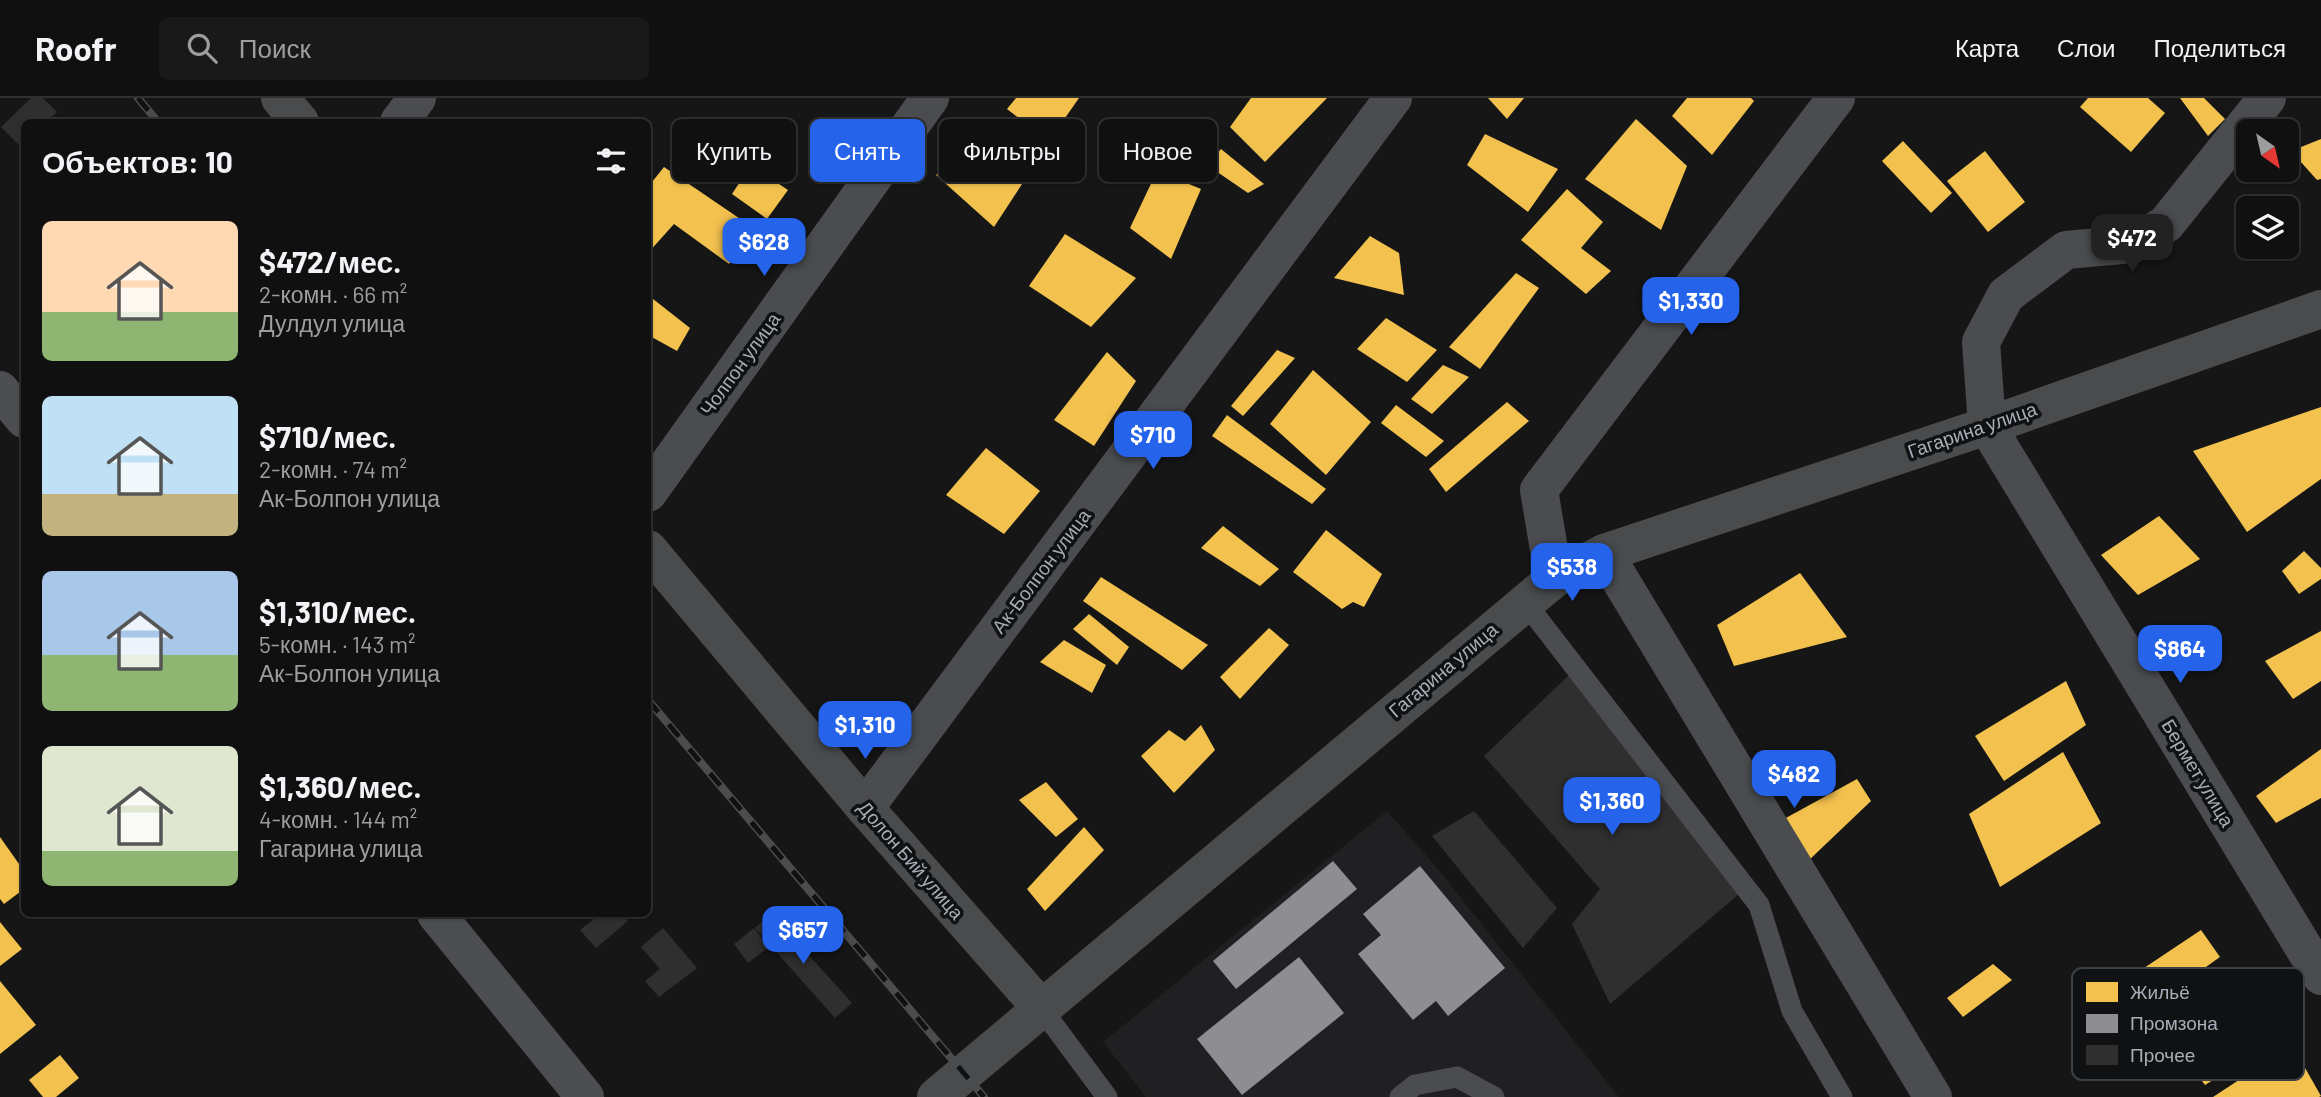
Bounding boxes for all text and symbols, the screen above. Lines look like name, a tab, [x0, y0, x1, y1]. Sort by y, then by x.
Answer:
search box	[159, 17, 649, 80]
text: Roofr	[35, 28, 117, 68]
icon: search	[183, 29, 221, 67]
text: Поиск	[239, 32, 311, 63]
text: Карта	[1955, 33, 2019, 62]
text: Слои	[2057, 33, 2115, 62]
text: Поделиться	[2153, 33, 2286, 62]
chip: Купить	[672, 119, 796, 182]
chip: Снять	[810, 119, 925, 182]
chip: Фильтры	[939, 119, 1085, 182]
chip: Новое	[1099, 119, 1217, 182]
north arrow	[2236, 119, 2300, 182]
map controls	[2236, 119, 2299, 259]
icon: filters	[592, 142, 630, 180]
text: Объектов: 10	[42, 143, 233, 179]
button: layers	[2236, 196, 2299, 259]
pin: $472	[2091, 214, 2173, 274]
pin: $628	[723, 218, 805, 278]
text: $472	[2107, 223, 2157, 251]
text: $628	[739, 227, 789, 255]
text: $472/мес.	[259, 243, 401, 279]
icon: home	[98, 249, 182, 333]
pin: $1,330	[1634, 278, 1748, 337]
text: 2-комн. · 66 m²	[259, 280, 407, 308]
text: $1,330	[1658, 286, 1724, 314]
street label: Чолпон улица	[695, 308, 785, 420]
text: Дулдул улица	[259, 309, 405, 337]
street label: Гагарина улица	[1904, 397, 2040, 462]
pin: $710	[1112, 412, 1194, 471]
text: $710/мес.	[259, 418, 396, 454]
text: $710	[1130, 420, 1176, 448]
icon: home	[98, 424, 182, 508]
text: 2-комн. · 74 m²	[259, 455, 407, 483]
text: Ак-Болпон улица	[259, 484, 440, 512]
street label: Ак-Болпон улица	[986, 504, 1095, 637]
pin: $538	[1531, 544, 1613, 603]
text: $538	[1547, 552, 1597, 580]
text: $1,310/мес.	[259, 593, 416, 629]
icon: home	[98, 599, 182, 683]
street label: Гагарина улица	[1384, 617, 1502, 722]
pin: $864	[2139, 626, 2221, 685]
text: 5-комн. · 143 m²	[259, 630, 416, 658]
text: $864	[2154, 634, 2206, 662]
text: Ак-Болпон улица	[259, 659, 440, 687]
pin: $1,310	[808, 702, 922, 761]
text: $1,310	[835, 710, 896, 738]
street label: Бермет улица	[2157, 715, 2240, 831]
pin: $482	[1753, 750, 1835, 810]
text: $482	[1768, 759, 1820, 787]
text: $1,360/мес.	[259, 768, 422, 804]
icon: home	[98, 774, 182, 858]
pin: $1,360	[1555, 778, 1669, 837]
text: $1,360	[1579, 786, 1645, 814]
street label: Долон Бий улица	[854, 796, 969, 924]
text: 4-комн. · 144 m²	[259, 805, 417, 833]
text: Гагарина улица	[259, 834, 423, 862]
pin: $657	[762, 906, 844, 966]
text: $657	[778, 915, 828, 943]
legend	[2072, 968, 2304, 1080]
text: Жильё	[2130, 980, 2190, 1003]
text: Промзона	[2130, 1011, 2218, 1034]
text: Прочее	[2130, 1043, 2195, 1066]

